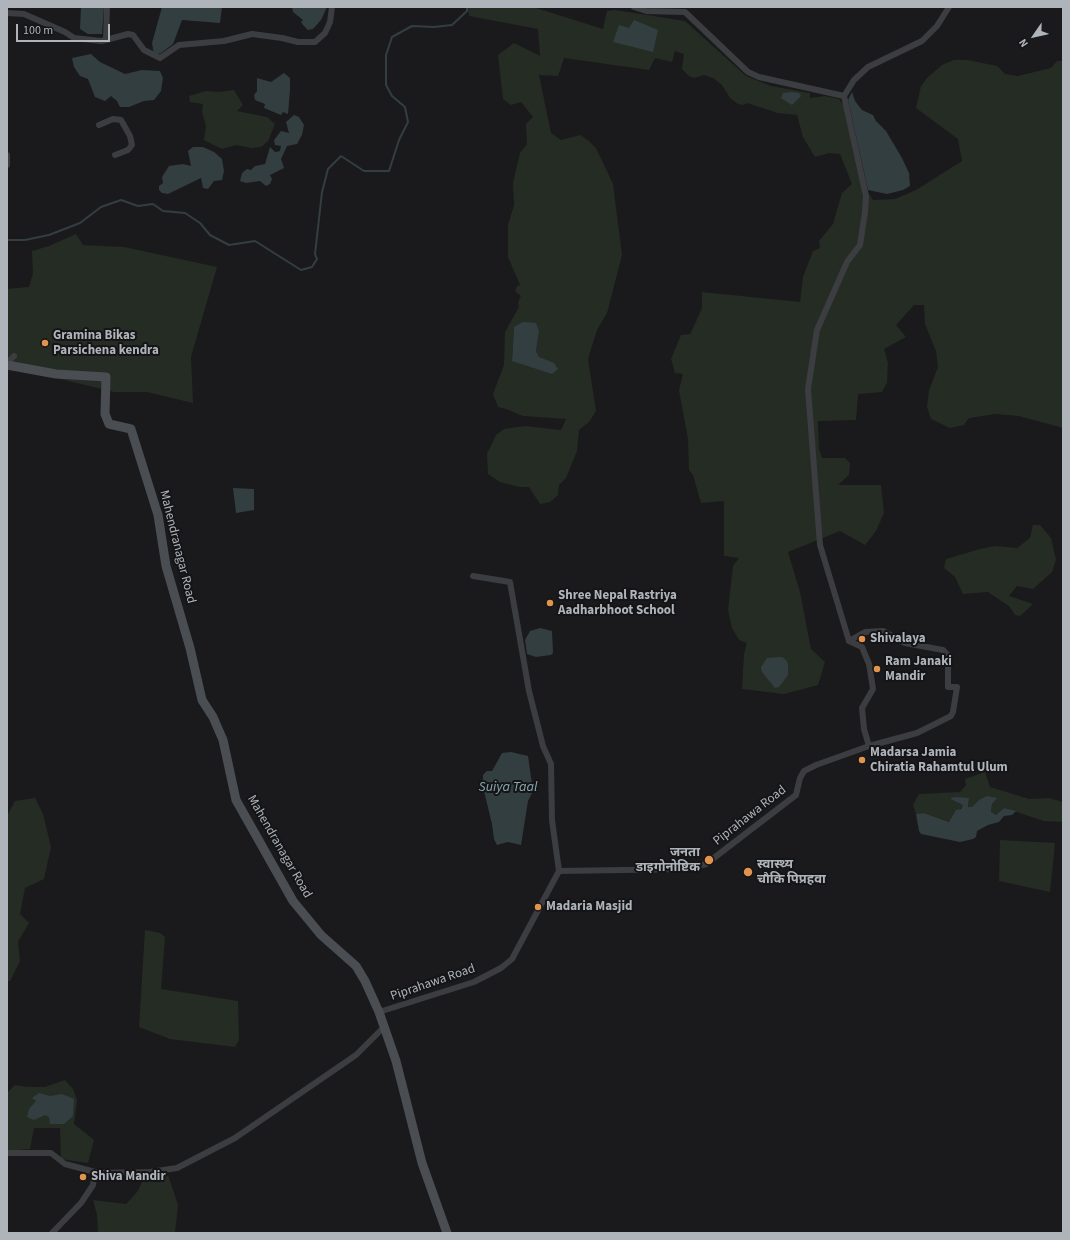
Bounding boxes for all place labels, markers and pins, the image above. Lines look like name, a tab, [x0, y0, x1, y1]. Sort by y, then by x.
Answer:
place label: Gramina Bikas Parsichena kendra	[53, 328, 159, 359]
marker: Gramina Bikas Parsichena kendra	[40, 338, 50, 348]
place label: Shree Nepal Rastriya Aadharbhoot School	[558, 588, 677, 619]
marker: Shree Nepal Rastriya Aadharbhoot School	[545, 598, 555, 608]
place label: Shivalaya	[870, 631, 926, 647]
marker: Shivalaya	[857, 634, 867, 644]
place label: Ram Janaki Mandir	[885, 654, 952, 685]
marker: Ram Janaki Mandir	[872, 664, 882, 674]
place label: Madarsa Jamia Chiratia Rahamtul Ulum	[870, 745, 1008, 776]
marker: Madarsa Jamia Chiratia Rahamtul Ulum	[857, 755, 867, 765]
place label: जनता डाइगोनोष्टिक	[636, 845, 700, 876]
marker: जनता डाइगोनोष्टिक	[703, 854, 715, 866]
place label: स्वास्थ्य चाैकि पिप्रहवा	[757, 857, 826, 888]
marker: स्वास्थ्य चाैकि पिप्रहवा	[742, 866, 754, 878]
place label: Madaria Masjid	[546, 899, 632, 915]
marker: Madaria Masjid	[533, 902, 543, 912]
place label: Shiva Mandir	[91, 1169, 166, 1185]
marker: Shiva Mandir	[78, 1172, 88, 1182]

